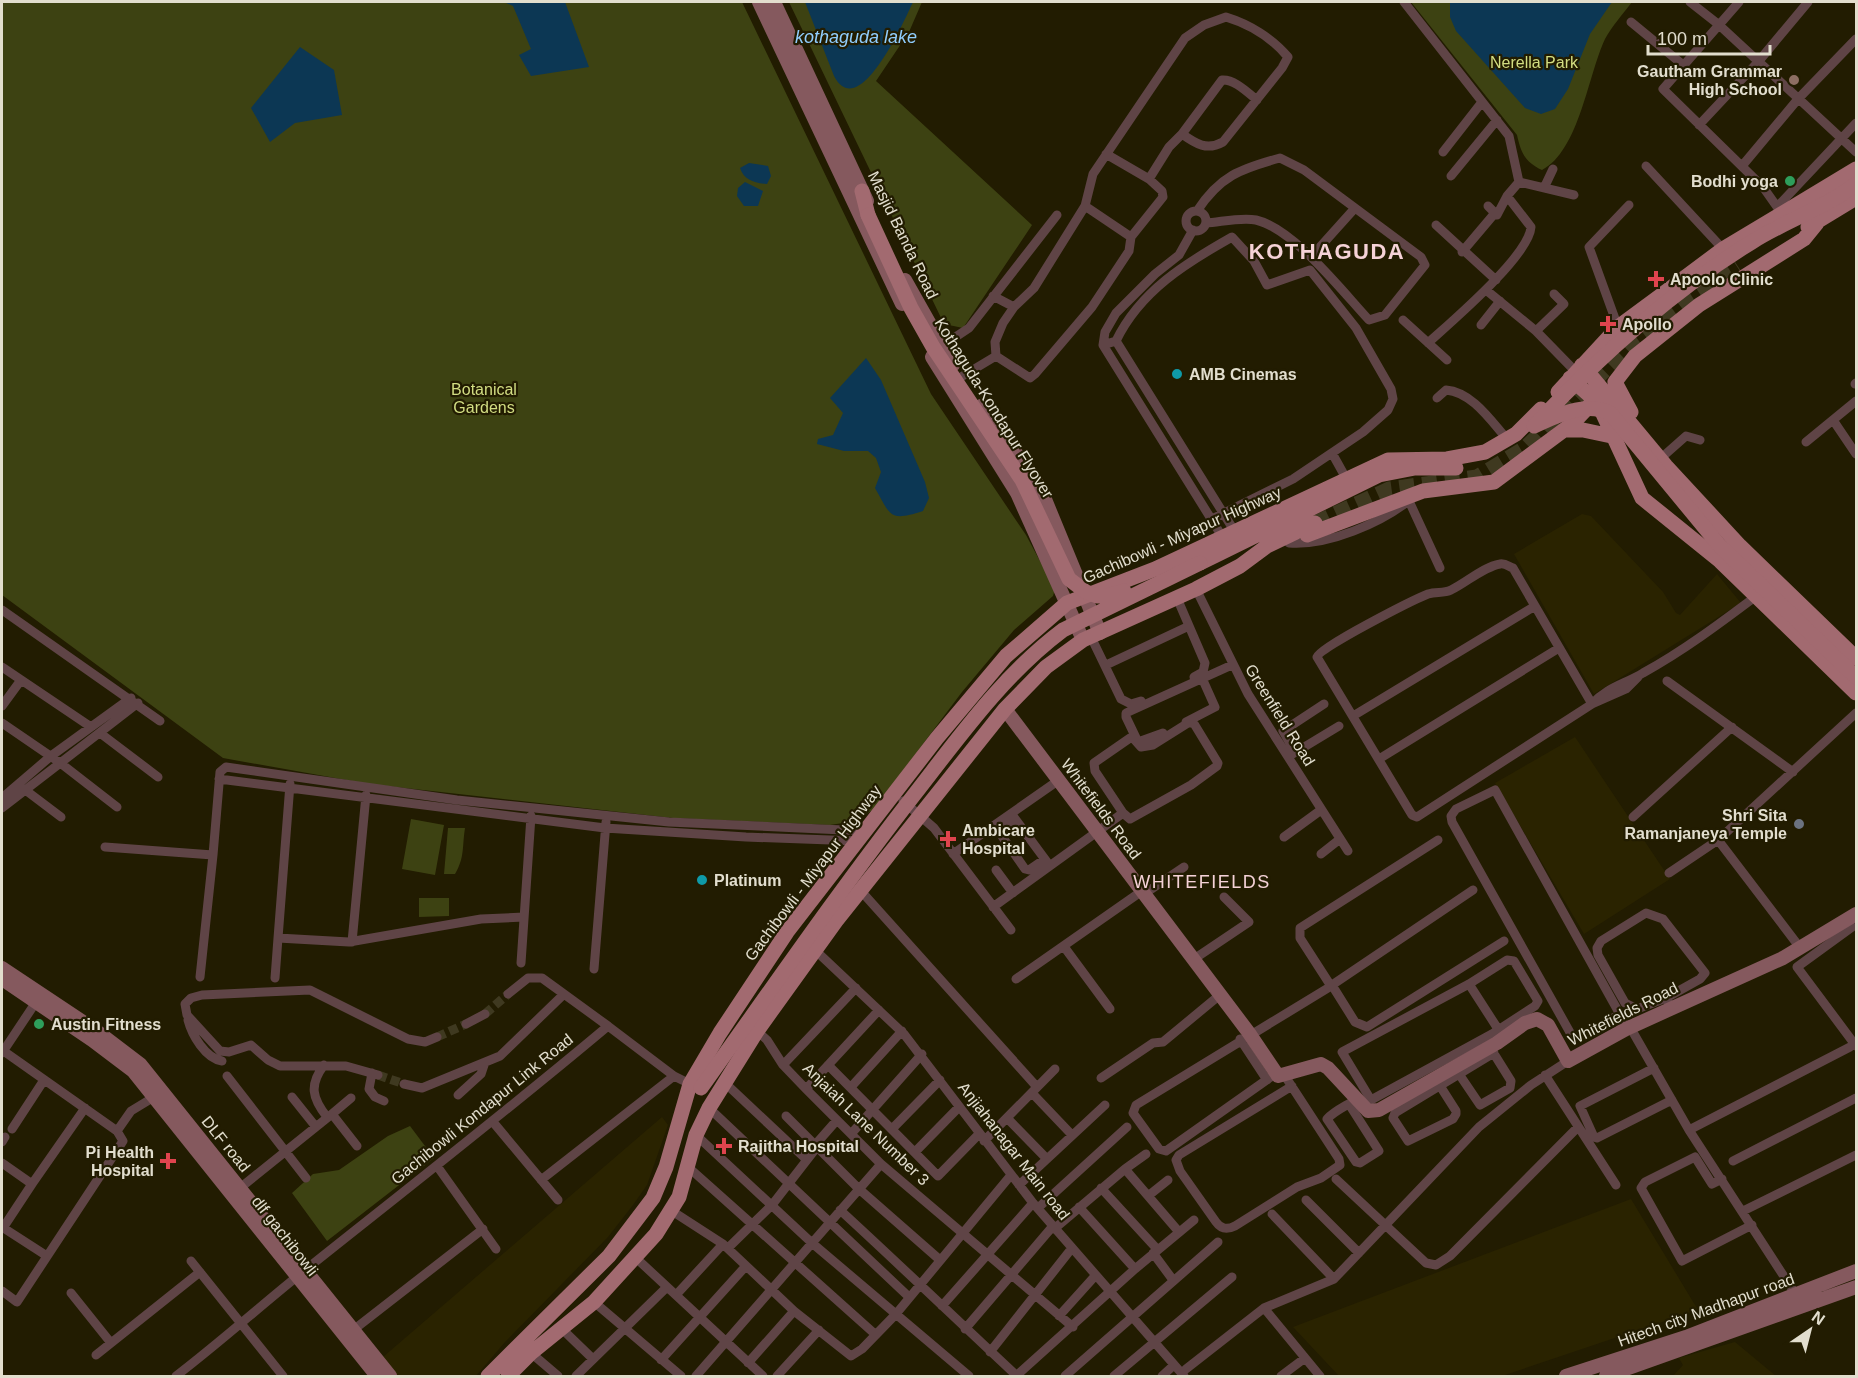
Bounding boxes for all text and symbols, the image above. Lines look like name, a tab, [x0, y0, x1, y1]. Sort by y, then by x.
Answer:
scale bar	[1648, 18, 1770, 56]
water label: kothaguda lake	[795, 27, 917, 47]
text: 100 m	[1657, 29, 1707, 49]
park label: Nerella Park	[1490, 54, 1579, 71]
place label: Gautham Grammar High School	[1637, 63, 1782, 98]
marker: Gautham Grammar High School	[1787, 73, 1801, 87]
street label: Masjid Banda Road	[865, 169, 941, 301]
place label: Bodhi yoga	[1691, 173, 1778, 190]
marker: Bodhi yoga	[1783, 174, 1797, 188]
district label: KOTHAGUDA	[1249, 239, 1405, 264]
marker: Apoolo Clinic	[1647, 270, 1665, 288]
place label: Apoolo Clinic	[1670, 271, 1773, 288]
street label: Kothaguda-Kondapur Flyover	[931, 315, 1057, 502]
marker: Apollo	[1599, 315, 1617, 333]
place label: Apollo	[1622, 316, 1672, 333]
place label: AMB Cinemas	[1189, 366, 1297, 383]
marker: AMB Cinemas	[1170, 367, 1184, 381]
park label: Botanical Gardens	[451, 381, 517, 416]
street label: Gachibowli - Miyapur Highway	[1080, 483, 1284, 587]
street label: Greenfield Road	[1242, 661, 1318, 769]
street label: Whitefields Road	[1058, 756, 1144, 862]
street label: Gachibowli - Miyapur Highway	[741, 782, 885, 964]
place label: Shri Sita Ramanjaneya Temple	[1625, 807, 1787, 842]
marker: Shri Sita Ramanjaneya Temple	[1792, 817, 1806, 831]
place label: Ambicare Hospital	[962, 822, 1035, 857]
marker: Ambicare Hospital	[939, 830, 957, 848]
place label: Platinum	[714, 872, 782, 889]
district label: WHITEFIELDS	[1133, 872, 1271, 892]
marker: Platinum	[695, 873, 709, 887]
street label: Whitefields Road	[1565, 979, 1681, 1049]
place label: Austin Fitness	[51, 1016, 161, 1033]
marker: Austin Fitness	[32, 1017, 46, 1031]
street label: Gachibowli Kondapur Link Road	[388, 1030, 576, 1188]
street label: Anjaiah Lane Number 3	[800, 1059, 932, 1189]
street label: Anjiahanagar Main road	[955, 1079, 1073, 1223]
street label: DLF road	[198, 1113, 254, 1175]
marker: Rajitha Hospital	[715, 1137, 733, 1155]
place label: Rajitha Hospital	[738, 1138, 859, 1155]
place label: Pi Health Hospital	[86, 1144, 154, 1179]
marker: Pi Health Hospital	[159, 1152, 177, 1170]
street label: dlf gachibowli	[249, 1193, 321, 1279]
street label: Hitech city Madhapur road	[1615, 1270, 1797, 1350]
north arrow	[1780, 1300, 1840, 1360]
text: N	[1809, 1308, 1828, 1328]

